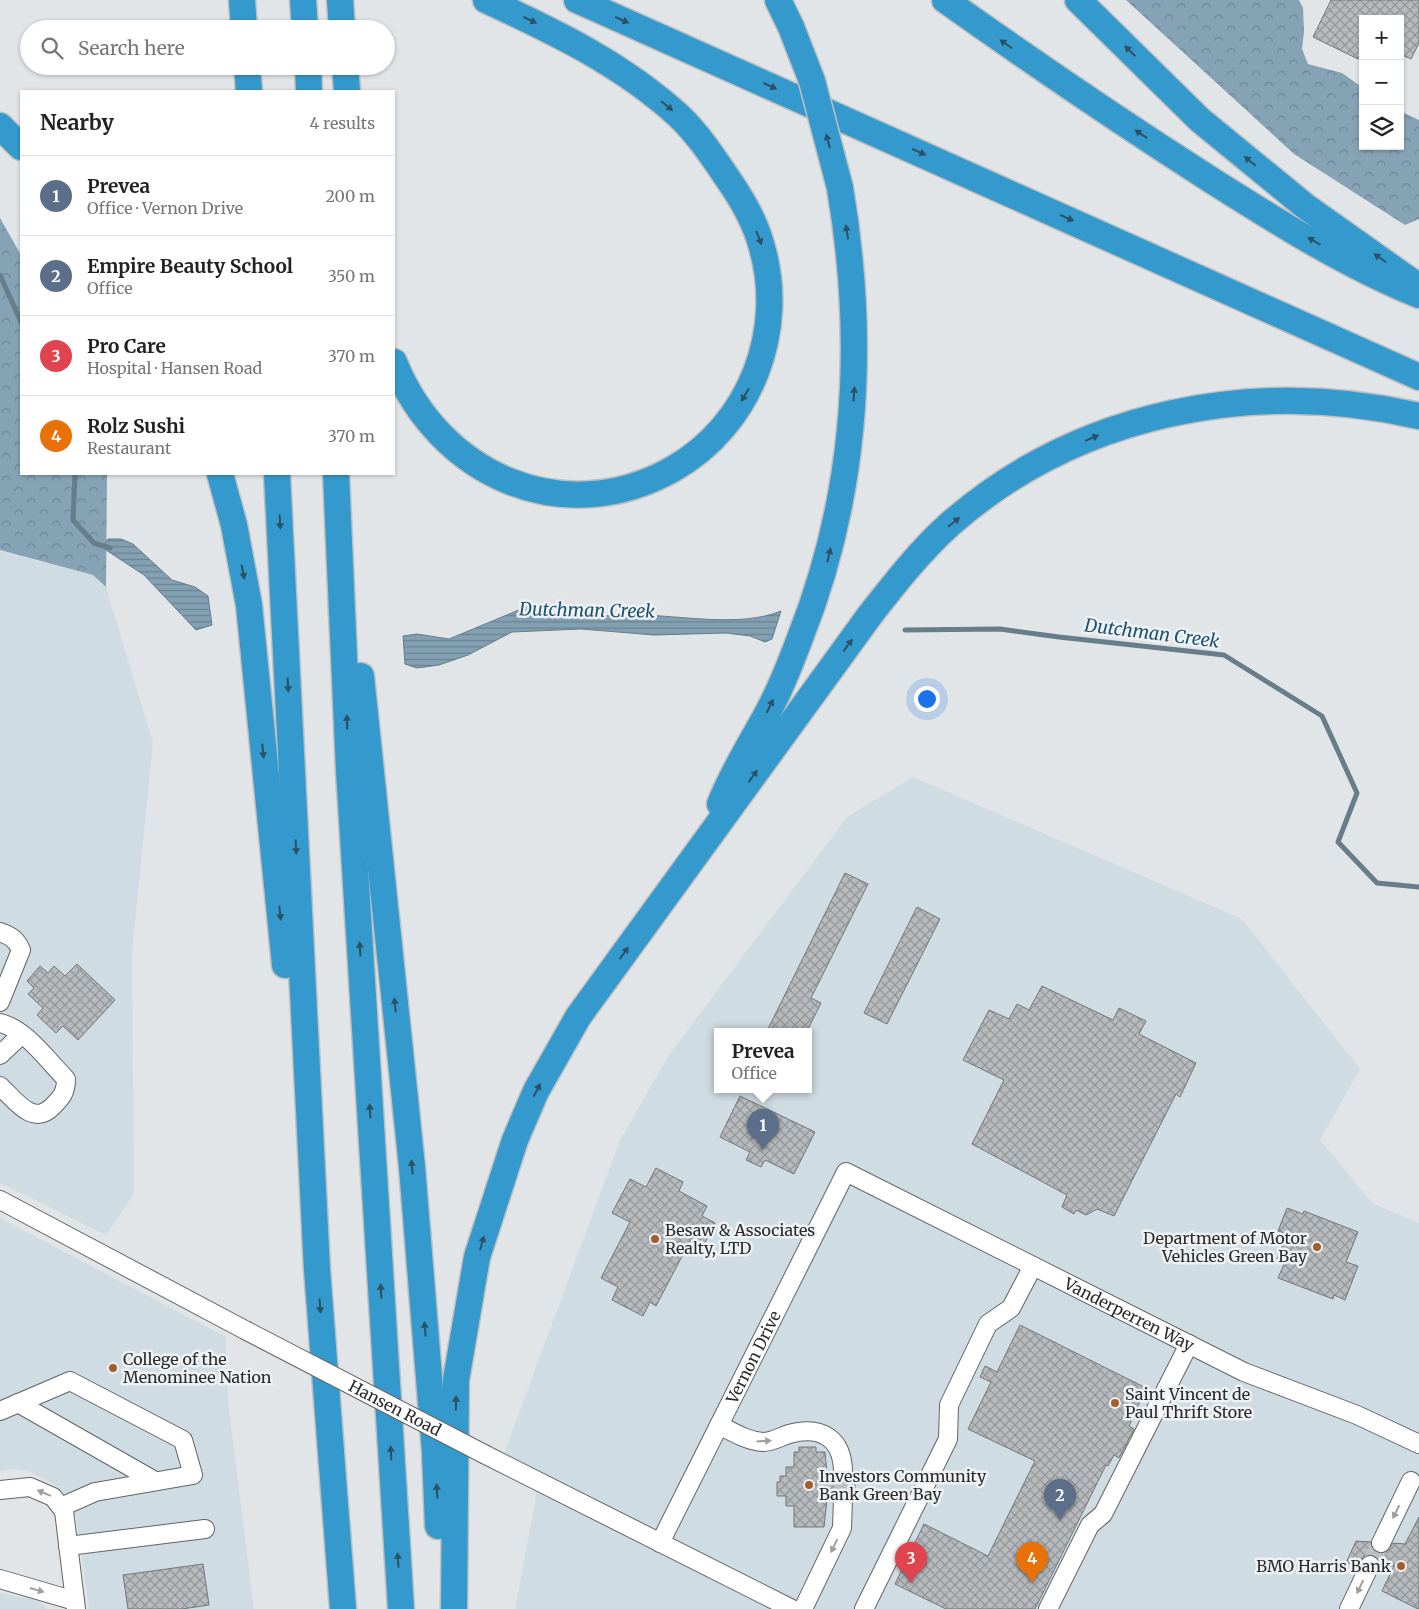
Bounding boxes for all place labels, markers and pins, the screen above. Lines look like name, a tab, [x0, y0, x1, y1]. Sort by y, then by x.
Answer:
pin: 1	[747, 1109, 779, 1150]
place label: Besaw & Associates Realty, LTD	[665, 1220, 815, 1258]
place label: Department of Motor Vehicles Green Bay	[1143, 1228, 1308, 1266]
marker: Besaw & Associates Realty, LTD	[649, 1233, 661, 1245]
marker: Department of Motor Vehicles Green Bay	[1311, 1241, 1323, 1253]
place label: College of the Menominee Nation	[123, 1349, 272, 1387]
marker: College of the Menominee Nation	[107, 1362, 119, 1374]
place label: Saint Vincent de Paul Thrift Store	[1125, 1384, 1252, 1422]
marker: Saint Vincent de Paul Thrift Store	[1109, 1397, 1121, 1409]
place label: Investors Community Bank Green Bay	[819, 1466, 987, 1504]
marker: Investors Community Bank Green Bay	[803, 1479, 815, 1491]
pin: 2	[1044, 1479, 1076, 1520]
pin: 3	[895, 1542, 927, 1583]
pin: 4	[1016, 1542, 1048, 1583]
place label: BMO Harris Bank	[1256, 1556, 1392, 1576]
marker: BMO Harris Bank	[1395, 1560, 1407, 1572]

